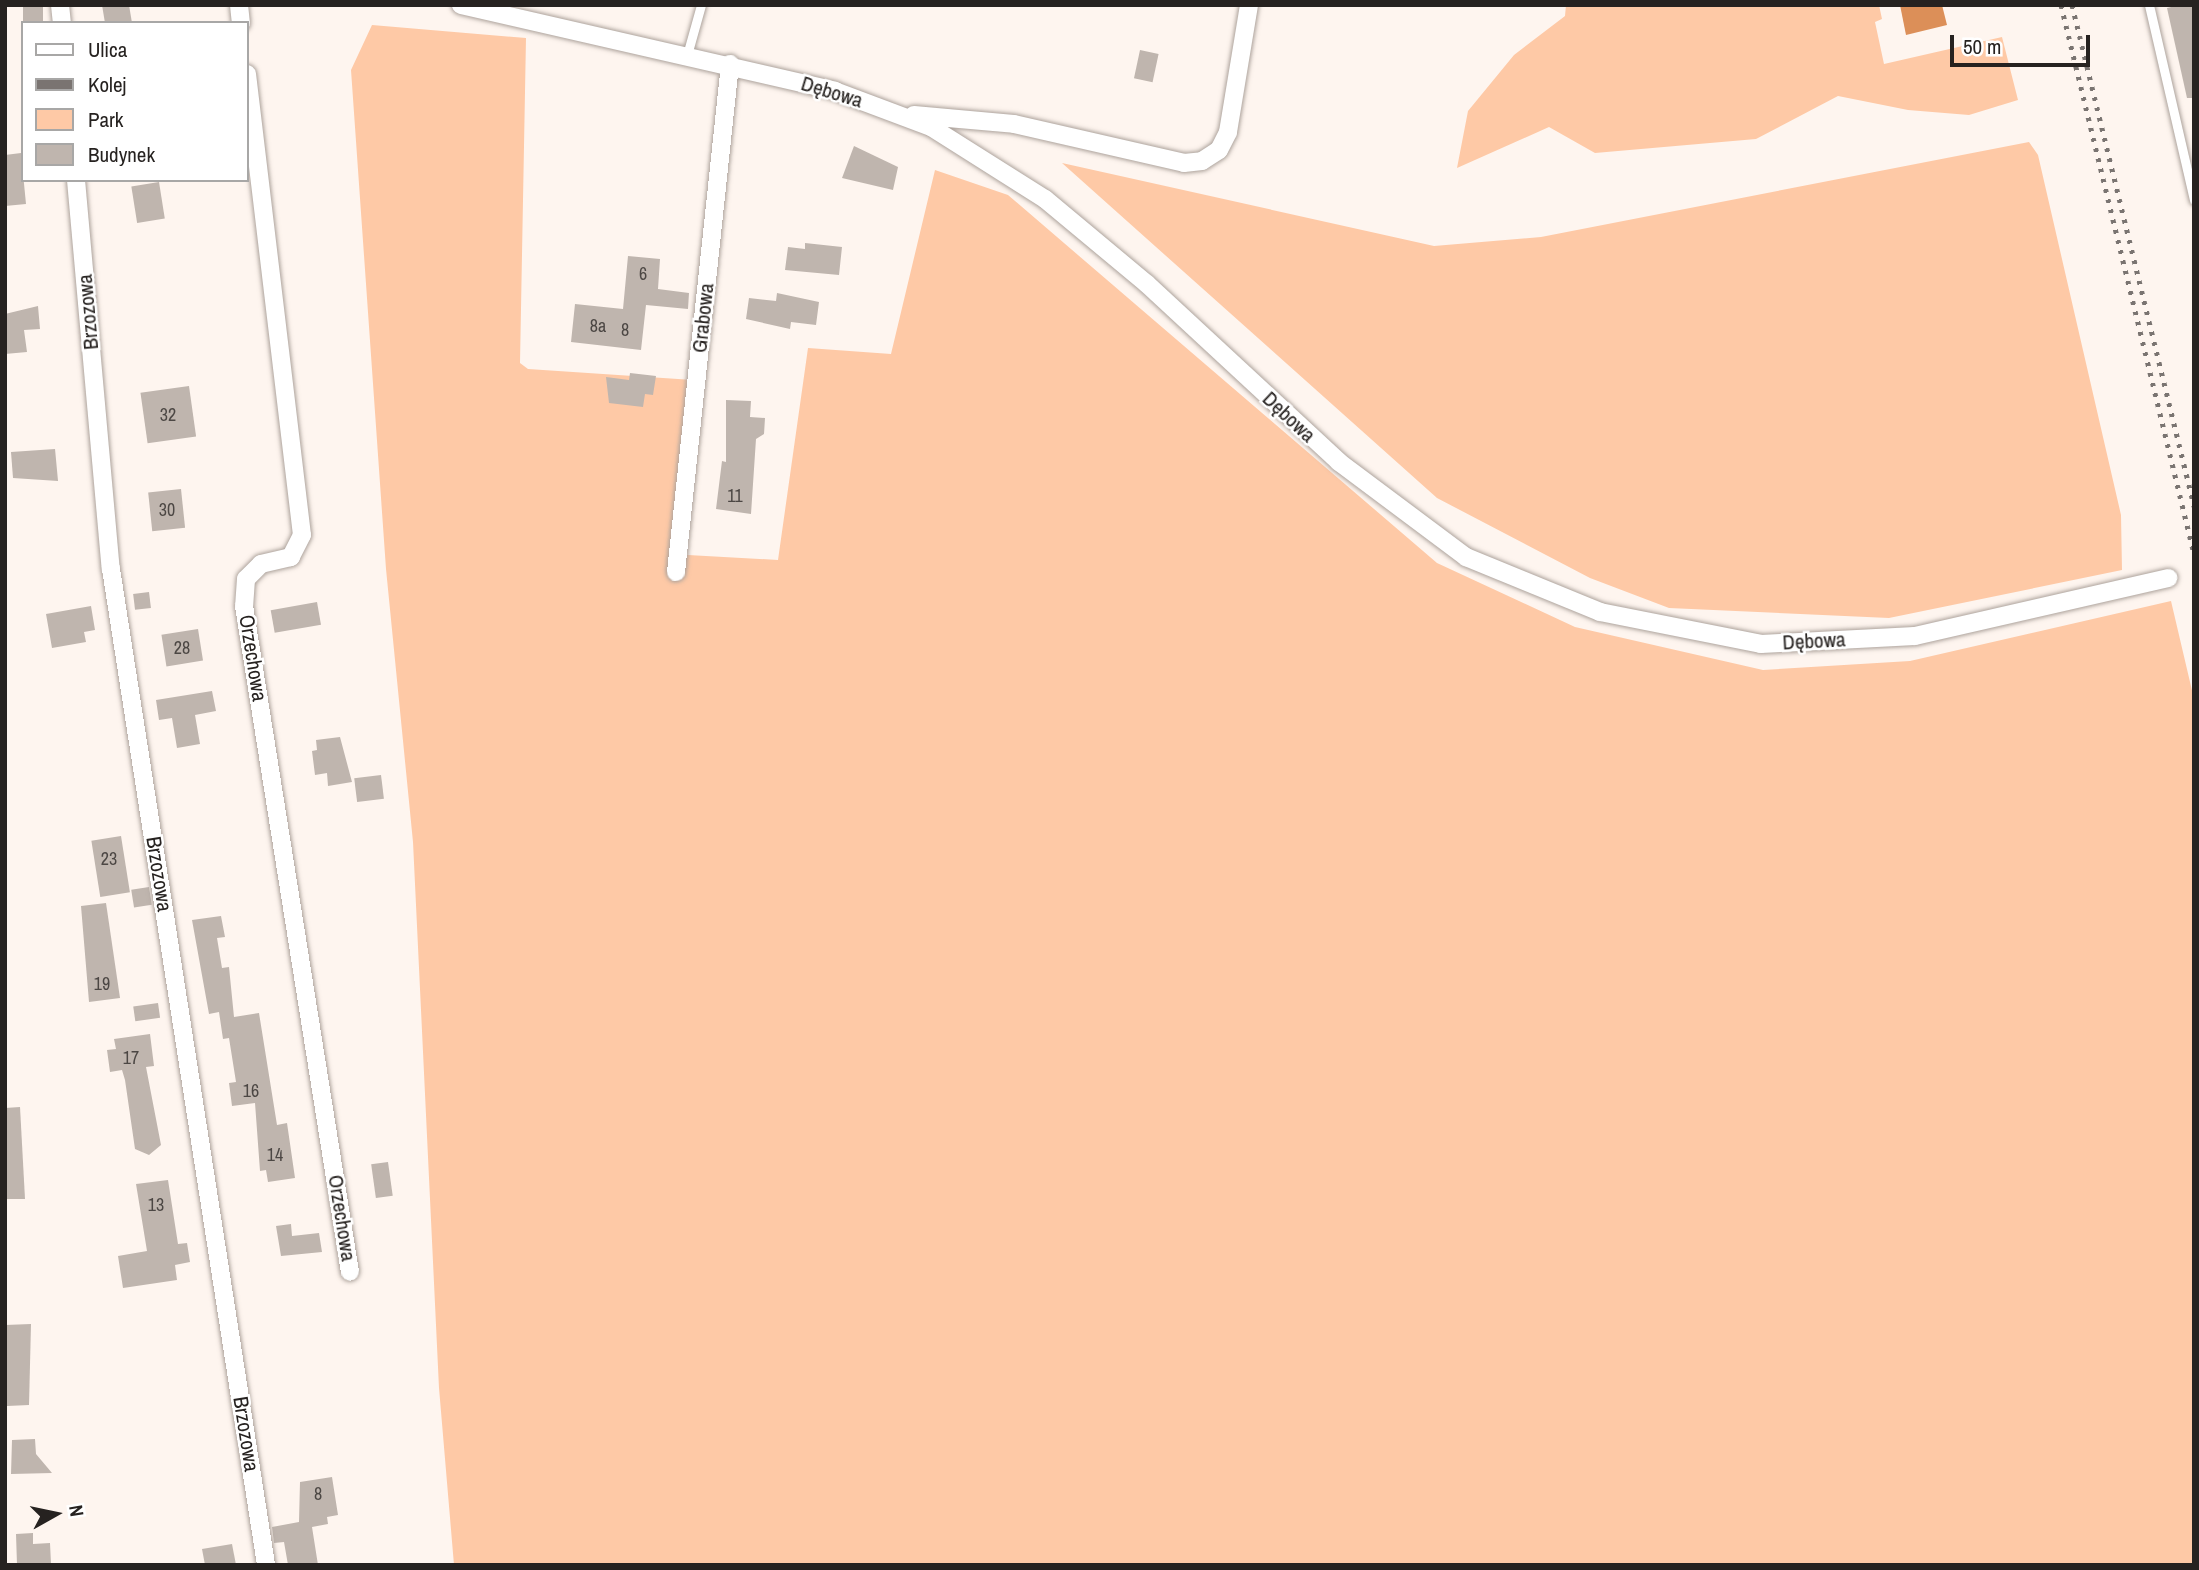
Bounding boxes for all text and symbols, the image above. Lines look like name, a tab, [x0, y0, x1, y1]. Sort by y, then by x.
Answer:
legend	[21, 21, 248, 182]
scale bar	[1954, 21, 2094, 65]
text: 50 m	[1963, 32, 2001, 61]
text: Ulica	[88, 35, 127, 64]
text: Kolej	[88, 70, 126, 99]
street label: Dębowa	[798, 71, 866, 113]
text: Park	[88, 105, 123, 134]
text: Budynek	[88, 140, 155, 169]
house number: 6	[639, 263, 647, 285]
street label: Brzozowa	[72, 273, 104, 351]
street label: Grabowa	[687, 282, 719, 354]
house number: 8a	[590, 315, 606, 337]
house number: 8	[621, 319, 629, 341]
street label: Dębowa	[1257, 386, 1321, 448]
house number: 32	[160, 404, 176, 426]
house number: 11	[727, 485, 743, 507]
house number: 30	[159, 499, 175, 521]
street label: Orzechowa	[234, 613, 272, 703]
street label: Dębowa	[1782, 627, 1846, 655]
house number: 28	[174, 637, 190, 659]
street label: Brzozowa	[141, 835, 177, 913]
house number: 23	[101, 848, 117, 870]
house number: 19	[94, 973, 110, 995]
house number: 17	[123, 1047, 139, 1069]
house number: 16	[243, 1080, 259, 1102]
house number: 14	[267, 1144, 283, 1166]
street label: Orzechowa	[323, 1173, 361, 1263]
house number: 13	[148, 1194, 164, 1216]
street label: Brzozowa	[228, 1395, 264, 1473]
north arrow	[21, 1479, 91, 1549]
house number: 8	[314, 1483, 322, 1505]
text: N	[63, 1503, 90, 1518]

